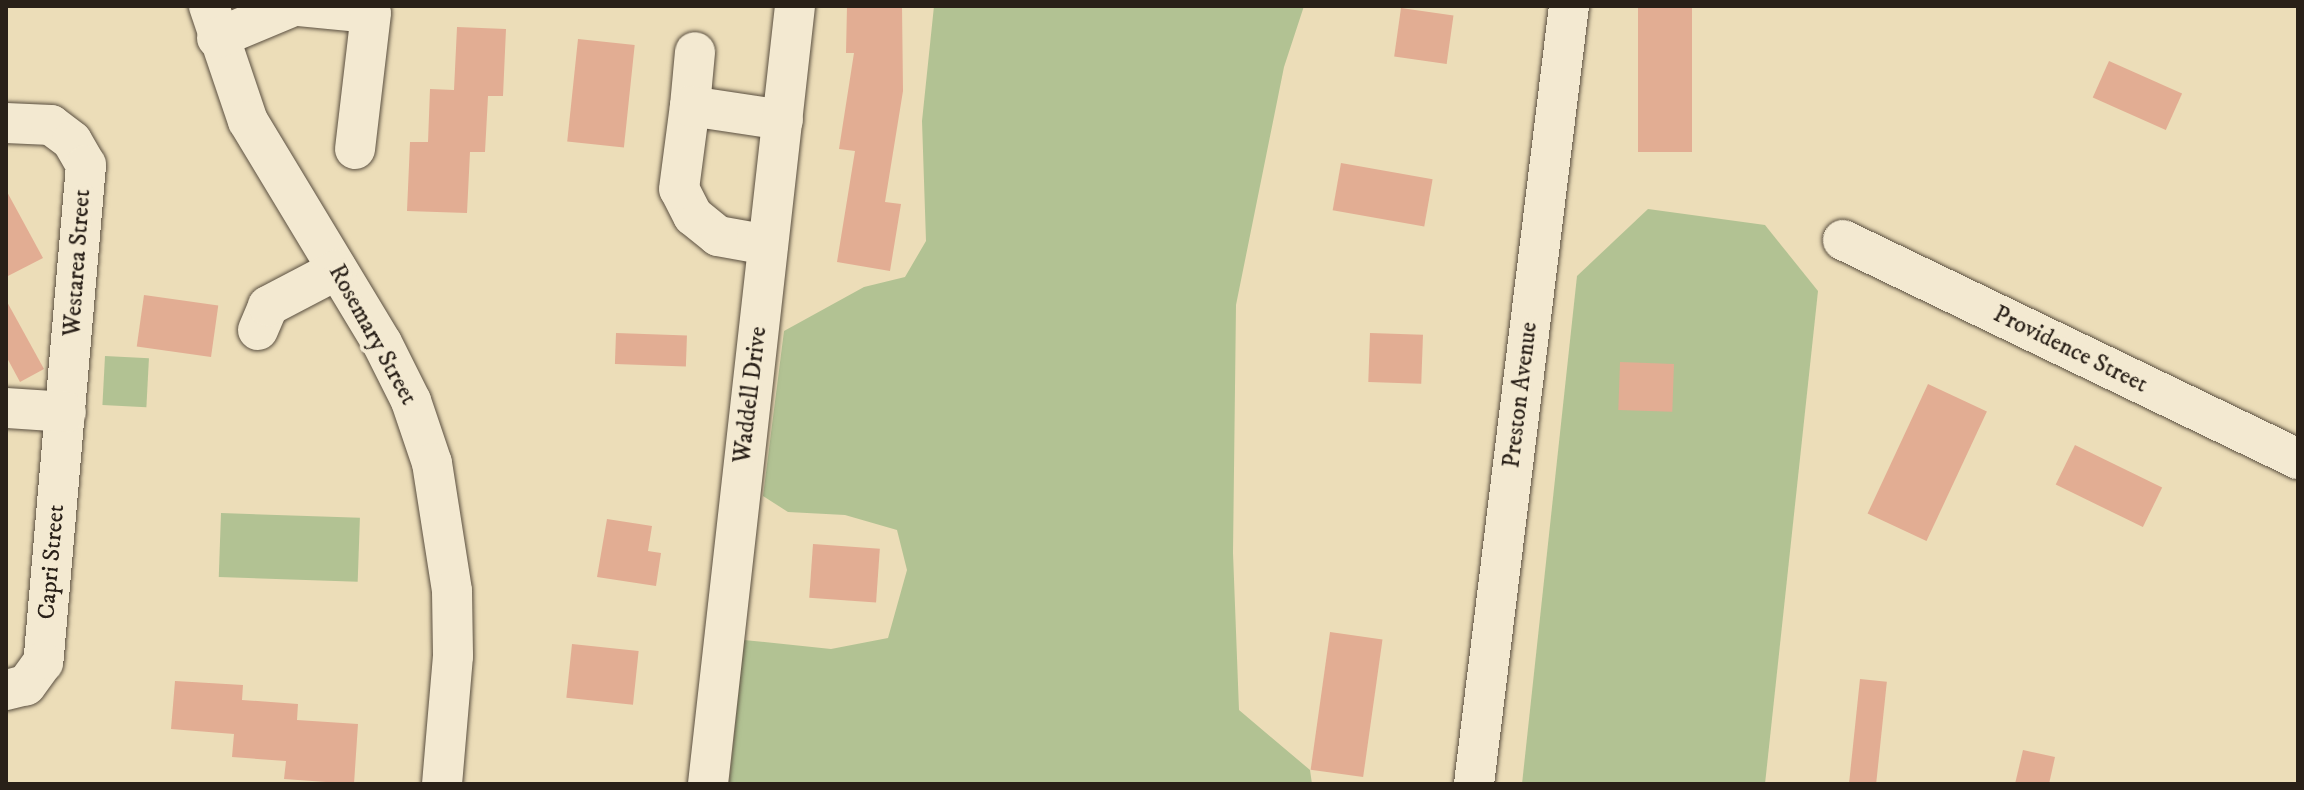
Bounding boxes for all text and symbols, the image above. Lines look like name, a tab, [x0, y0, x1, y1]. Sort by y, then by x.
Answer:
street label: Westarea Street	[58, 188, 98, 338]
street label: Rosemary Street	[322, 260, 422, 410]
street label: Providence Street	[1988, 300, 2152, 400]
street label: Preston Avenue	[1498, 320, 1544, 470]
street label: Waddell Drive	[728, 325, 774, 465]
street label: Capri Street	[33, 503, 71, 621]

